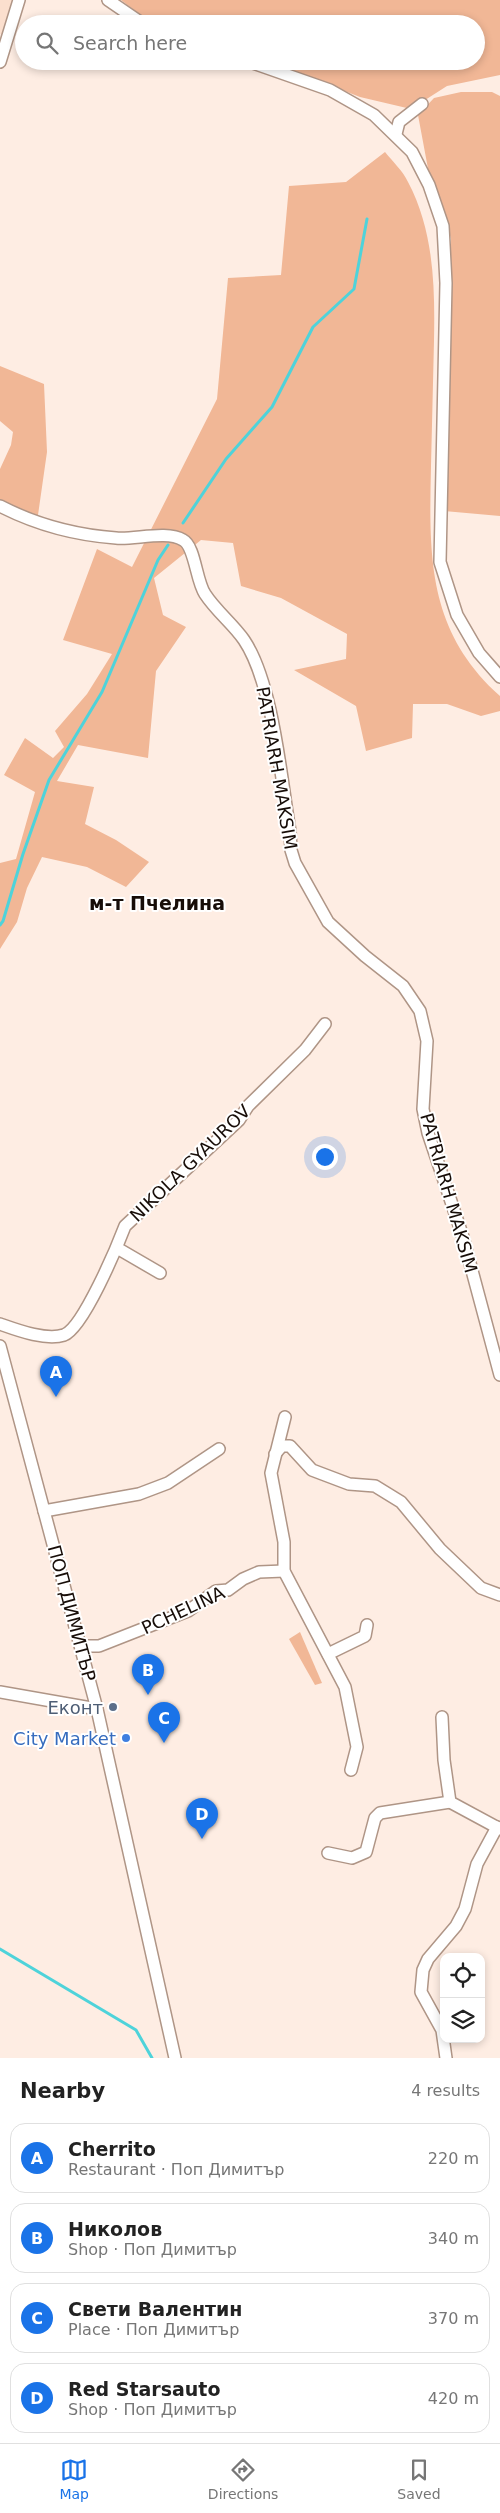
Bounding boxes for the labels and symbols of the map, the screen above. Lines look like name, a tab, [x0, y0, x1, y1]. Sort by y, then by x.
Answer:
street label: PATRIARH MAKSIM	[252, 685, 302, 851]
district label: м-т Пчелина	[89, 892, 225, 914]
street label: NIKOLA GYAUROV	[126, 1100, 255, 1226]
street label: PATRIARH MAKSIM	[416, 1111, 482, 1275]
your location	[312, 1144, 338, 1170]
pin: A	[40, 1356, 72, 1397]
street label: ПОП ДИМИТЪР	[44, 1543, 100, 1684]
street label: PCHELINA	[138, 1581, 229, 1638]
pin: B	[132, 1654, 164, 1695]
place label: Еконт	[47, 1697, 103, 1718]
marker: Еконт	[107, 1701, 119, 1713]
pin: C	[148, 1702, 180, 1743]
place label: City Market	[13, 1728, 116, 1749]
marker: City Market	[120, 1732, 132, 1744]
pin: D	[186, 1798, 218, 1839]

